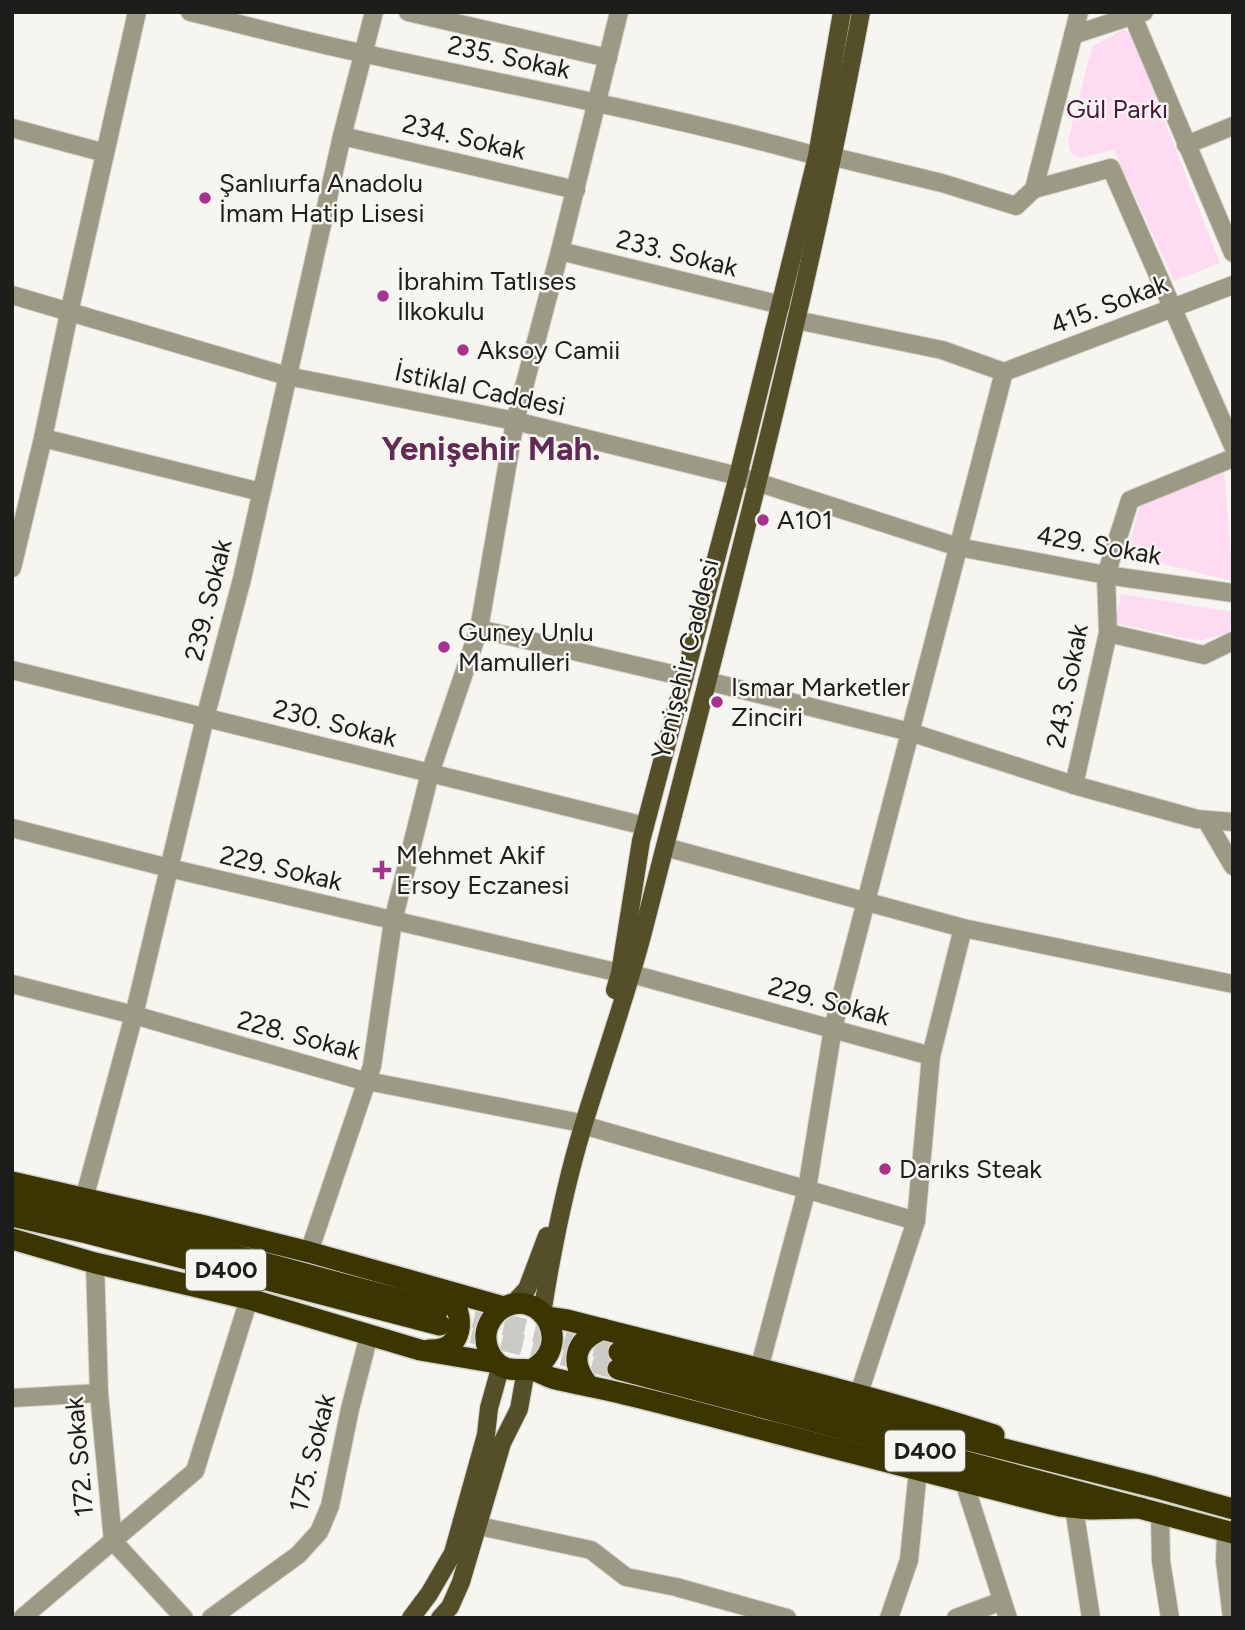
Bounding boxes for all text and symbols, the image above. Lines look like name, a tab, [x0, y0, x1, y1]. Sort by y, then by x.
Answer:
street label: 235. Sokak	[445, 28, 574, 86]
park label: Gül Parkı	[1066, 93, 1168, 125]
street label: 234. Sokak	[399, 107, 529, 167]
place label: Şanlıurfa Anadolu İmam Hatip Lisesi	[219, 167, 424, 229]
marker: Şanlıurfa Anadolu İmam Hatip Lisesi	[197, 190, 213, 206]
street label: 233. Sokak	[613, 222, 741, 284]
place label: İbrahim Tatlıses İlkokulu	[397, 265, 576, 327]
street label: 415. Sokak	[1046, 267, 1172, 341]
marker: İbrahim Tatlıses İlkokulu	[375, 288, 391, 304]
place label: Aksoy Camii	[477, 334, 620, 366]
marker: Aksoy Camii	[455, 342, 471, 358]
street label: İstiklal Caddesi	[392, 355, 568, 423]
district label: Yenişehir Mah.	[381, 429, 601, 468]
place label: A101	[777, 504, 833, 536]
marker: A101	[755, 512, 771, 528]
street label: 429. Sokak	[1034, 518, 1164, 572]
street label: 239. Sokak	[177, 535, 239, 664]
street label: Yenişehir Caddesi	[645, 555, 725, 763]
place label: Guney Unlu Mamulleri	[458, 616, 594, 678]
street label: 243. Sokak	[1039, 621, 1095, 751]
marker: Guney Unlu Mamulleri	[436, 639, 452, 655]
place label: Ismar Marketler Zinciri	[731, 671, 910, 733]
street label: 230. Sokak	[270, 692, 401, 754]
marker: Ismar Marketler Zinciri	[709, 694, 725, 710]
street label: 229. Sokak	[217, 838, 346, 898]
place label: Mehmet Akif Ersoy Eczanesi	[396, 839, 569, 901]
marker: Mehmet Akif Ersoy Eczanesi	[374, 862, 390, 878]
street label: 229. Sokak	[765, 969, 894, 1033]
street label: 228. Sokak	[234, 1003, 364, 1067]
place label: Darıks Steak	[899, 1153, 1042, 1185]
marker: Darıks Steak	[877, 1161, 893, 1177]
road number: D400	[186, 1250, 266, 1290]
street label: 175. Sokak	[282, 1390, 342, 1515]
street label: 172. Sokak	[58, 1395, 100, 1518]
road number: D400	[885, 1430, 965, 1471]

